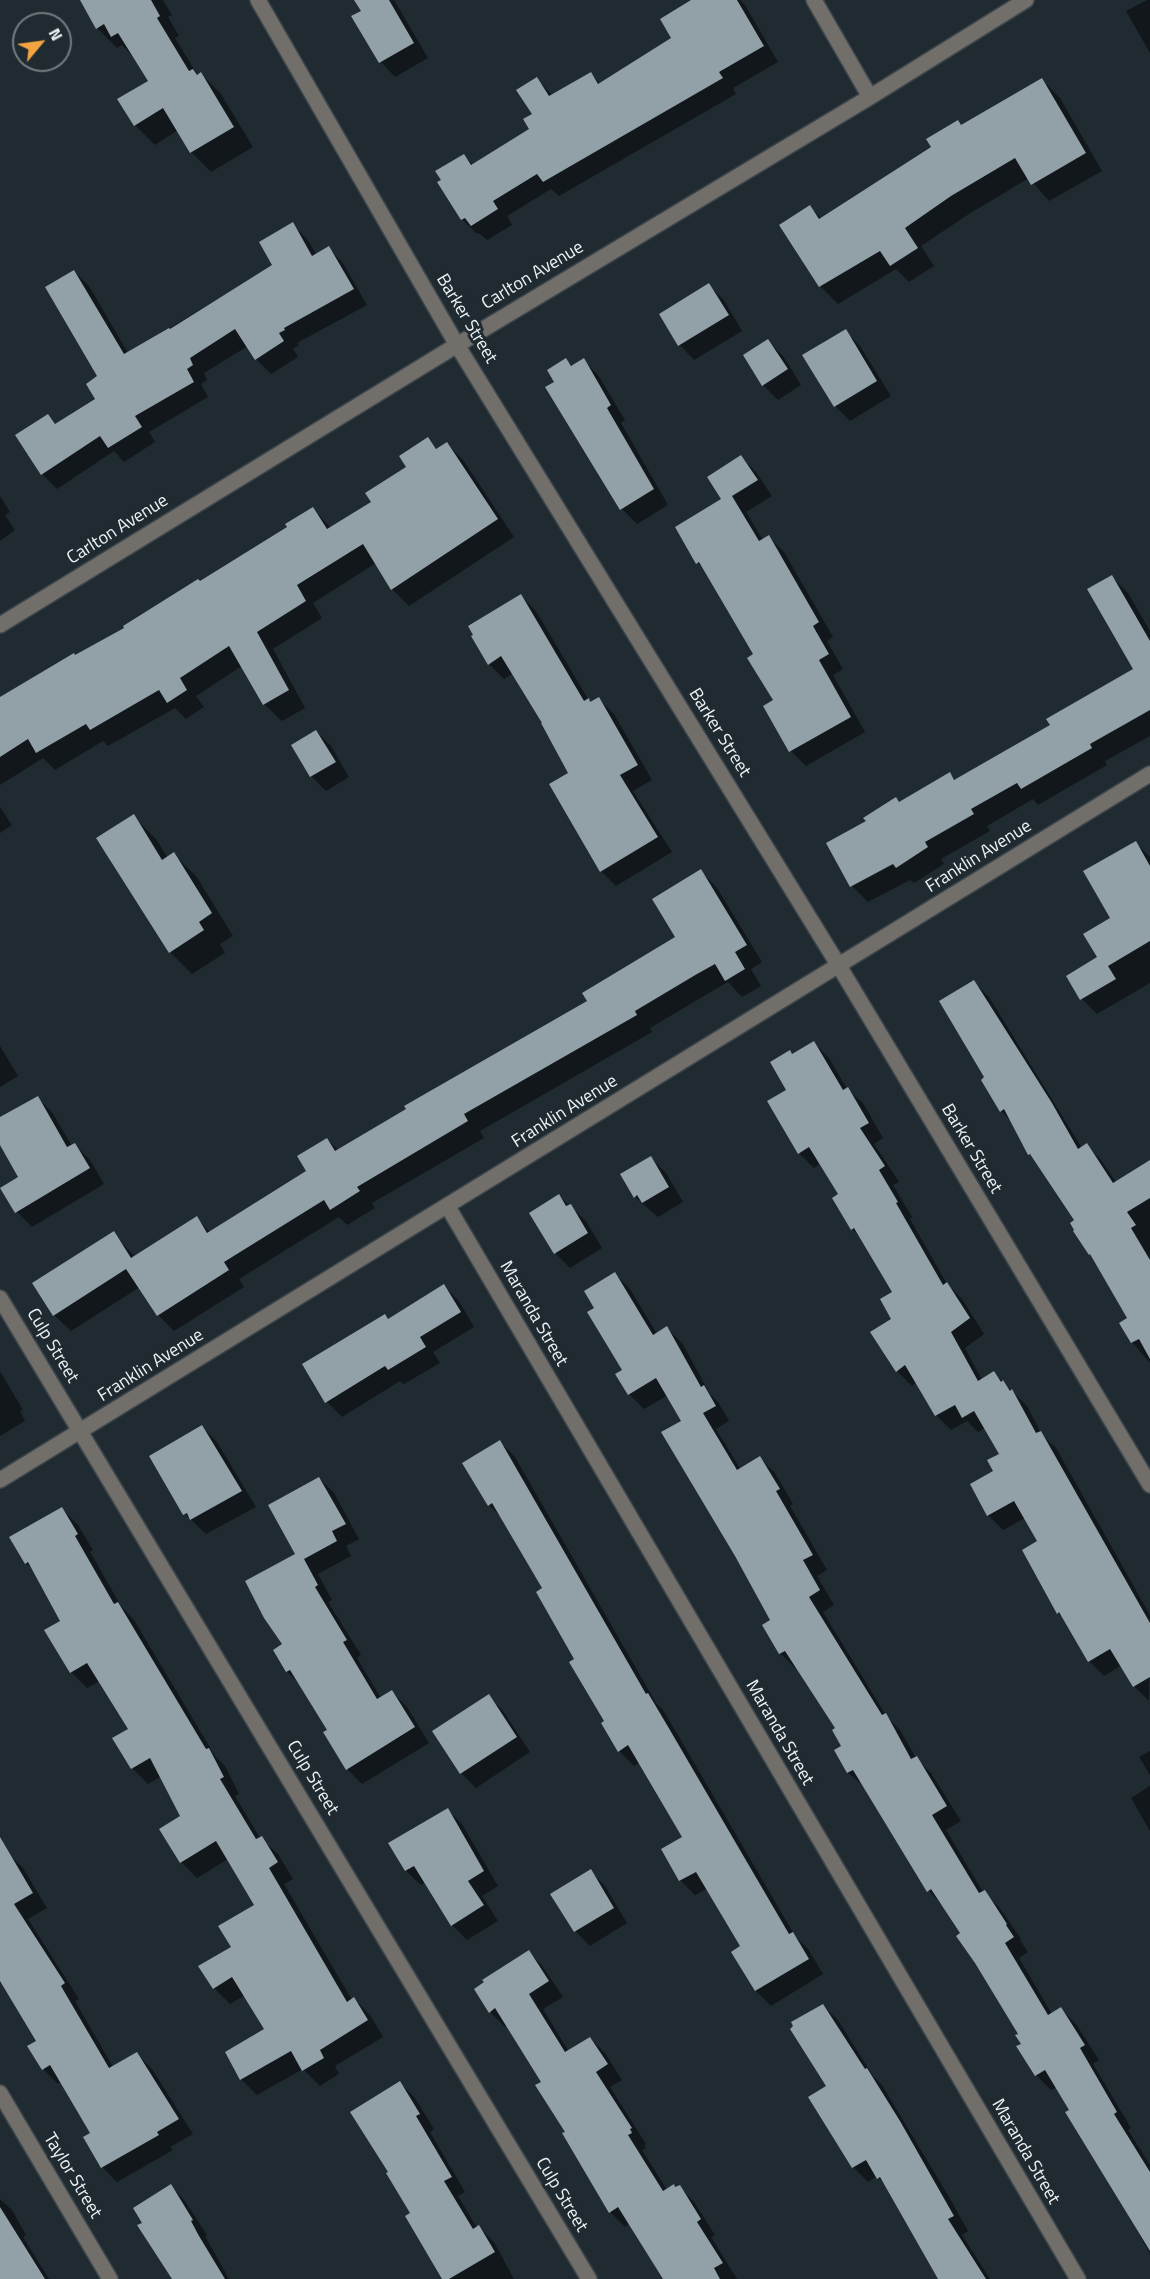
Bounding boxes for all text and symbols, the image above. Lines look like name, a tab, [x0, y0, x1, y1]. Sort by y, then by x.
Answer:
north arrow	[12, 12, 72, 72]
text: N	[43, 24, 69, 45]
street label: Carlton Avenue	[478, 237, 588, 315]
street label: Barker Street	[431, 270, 501, 368]
street label: Carlton Avenue	[64, 490, 172, 570]
street label: Barker Street	[683, 685, 755, 781]
street label: Franklin Avenue	[922, 816, 1036, 898]
street label: Franklin Avenue	[508, 1071, 622, 1153]
street label: Barker Street	[936, 1100, 1006, 1198]
street label: Maranda Street	[494, 1258, 572, 1370]
street label: Culp Street	[21, 1305, 83, 1387]
street label: Franklin Avenue	[94, 1325, 208, 1407]
street label: Maranda Street	[740, 1677, 818, 1789]
street label: Culp Street	[281, 1737, 343, 1819]
street label: Maranda Street	[986, 2096, 1064, 2208]
street label: Taylor Street	[38, 2129, 106, 2223]
street label: Culp Street	[530, 2154, 592, 2236]

